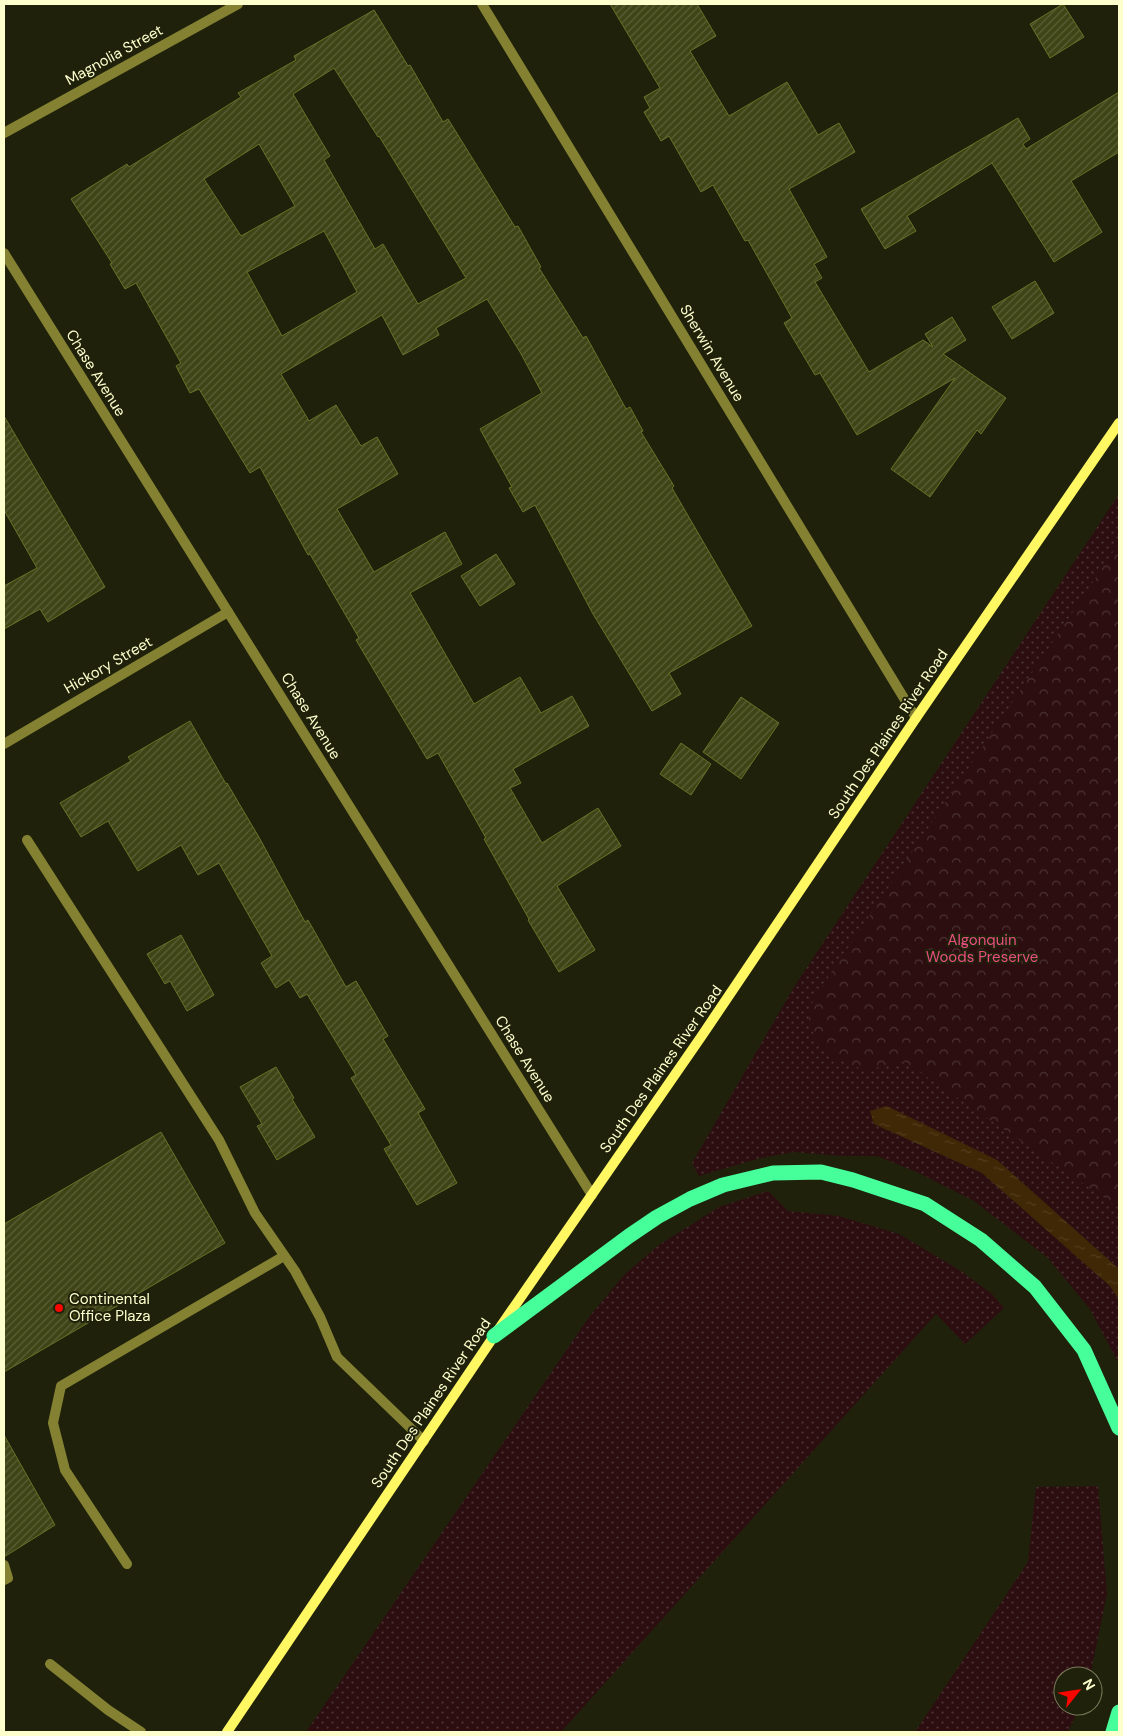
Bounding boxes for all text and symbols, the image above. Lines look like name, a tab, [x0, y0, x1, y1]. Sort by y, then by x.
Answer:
street label: Magnolia Street	[62, 20, 166, 90]
street label: Sherwin Avenue	[675, 301, 749, 405]
street label: Chase Avenue	[61, 326, 131, 420]
street label: Hickory Street	[60, 632, 156, 698]
street label: South Des Plaines River Road	[824, 645, 952, 823]
street label: Chase Avenue	[276, 669, 346, 763]
park label: Algonquin Woods Preserve	[926, 930, 1038, 967]
street label: South Des Plaines River Road	[595, 981, 727, 1157]
street label: Chase Avenue	[490, 1012, 560, 1106]
place label: Continental Office Plaza	[69, 1289, 150, 1326]
marker: Continental Office Plaza	[53, 1302, 65, 1314]
street label: South Des Plaines River Road	[367, 1314, 495, 1492]
north arrow	[1053, 1666, 1103, 1716]
text: N	[1079, 1676, 1100, 1693]

